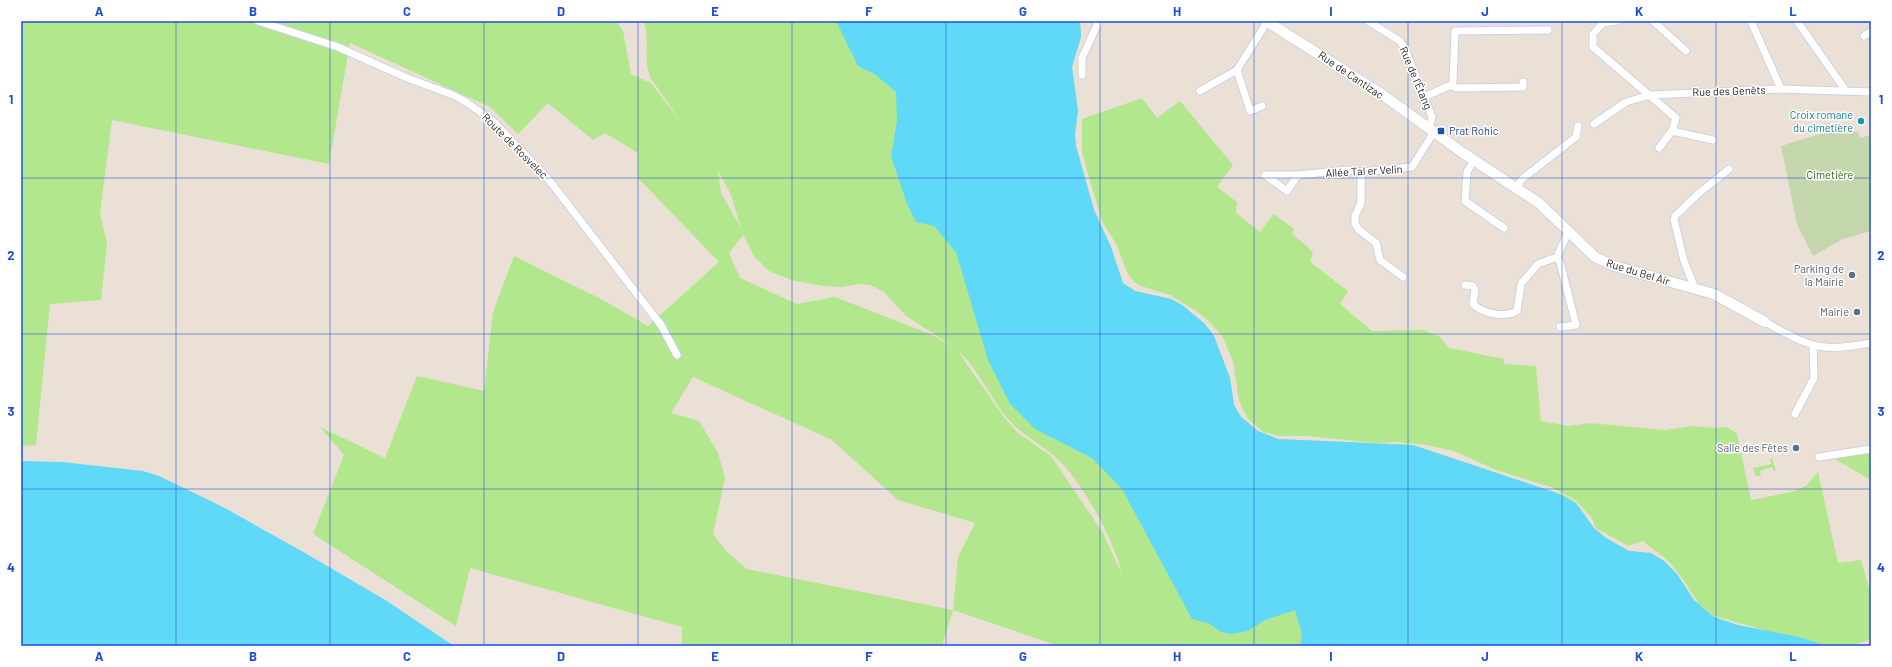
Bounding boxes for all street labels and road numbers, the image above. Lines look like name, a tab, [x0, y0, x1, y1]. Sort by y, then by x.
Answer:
street label: Rue de l'Étang	[1397, 44, 1436, 111]
street label: Rue de Cantizac	[1316, 48, 1387, 101]
street label: Rue des Genêts	[1692, 83, 1766, 98]
street label: Route de Rosvelec	[480, 110, 551, 181]
street label: Allée Tal er Velin	[1325, 162, 1403, 179]
street label: Rue du Bel Air	[1605, 256, 1672, 287]

